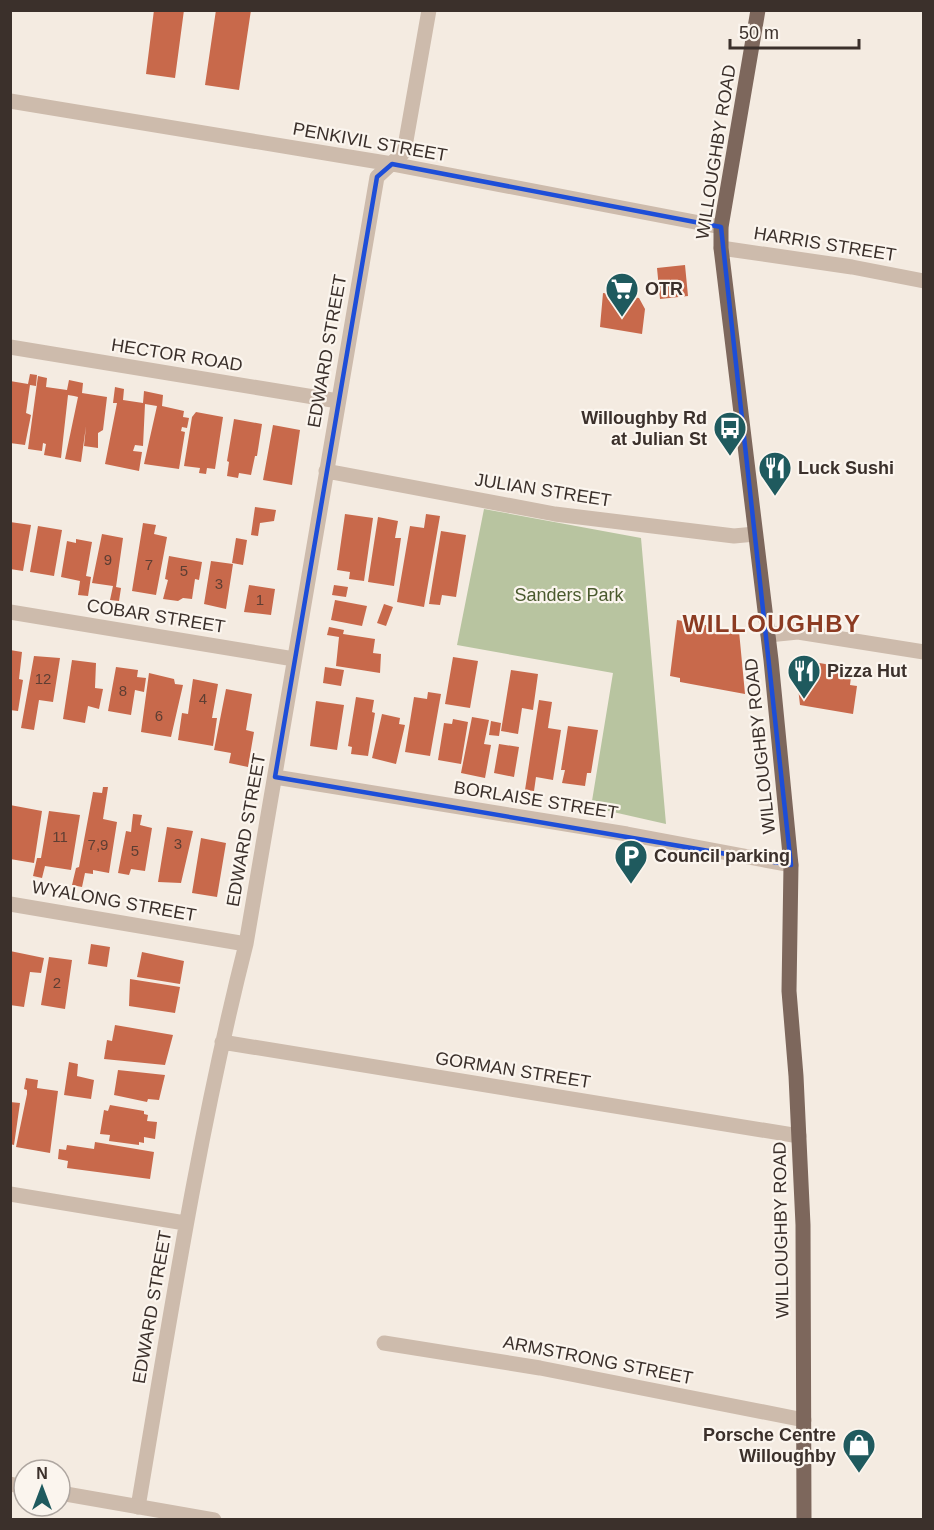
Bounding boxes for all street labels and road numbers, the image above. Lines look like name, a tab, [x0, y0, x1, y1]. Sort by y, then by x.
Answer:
street label: WILLOUGHBY ROAD	[692, 63, 740, 241]
street label: PENKIVIL STREET	[291, 119, 449, 165]
street label: HARRIS STREET	[752, 223, 898, 265]
street label: EDWARD STREET	[304, 273, 350, 429]
street label: HECTOR ROAD	[110, 335, 244, 375]
street label: JULIAN STREET	[473, 469, 613, 511]
street label: COBAR STREET	[85, 595, 227, 637]
street label: WILLOUGHBY ROAD	[741, 657, 779, 835]
street label: EDWARD STREET	[223, 752, 269, 908]
street label: BORLAISE STREET	[452, 777, 620, 823]
street label: WYALONG STREET	[30, 877, 198, 925]
street label: GORMAN STREET	[434, 1048, 592, 1092]
street label: WILLOUGHBY ROAD	[769, 1141, 793, 1319]
street label: EDWARD STREET	[129, 1229, 175, 1385]
street label: ARMSTRONG STREET	[501, 1332, 695, 1388]

